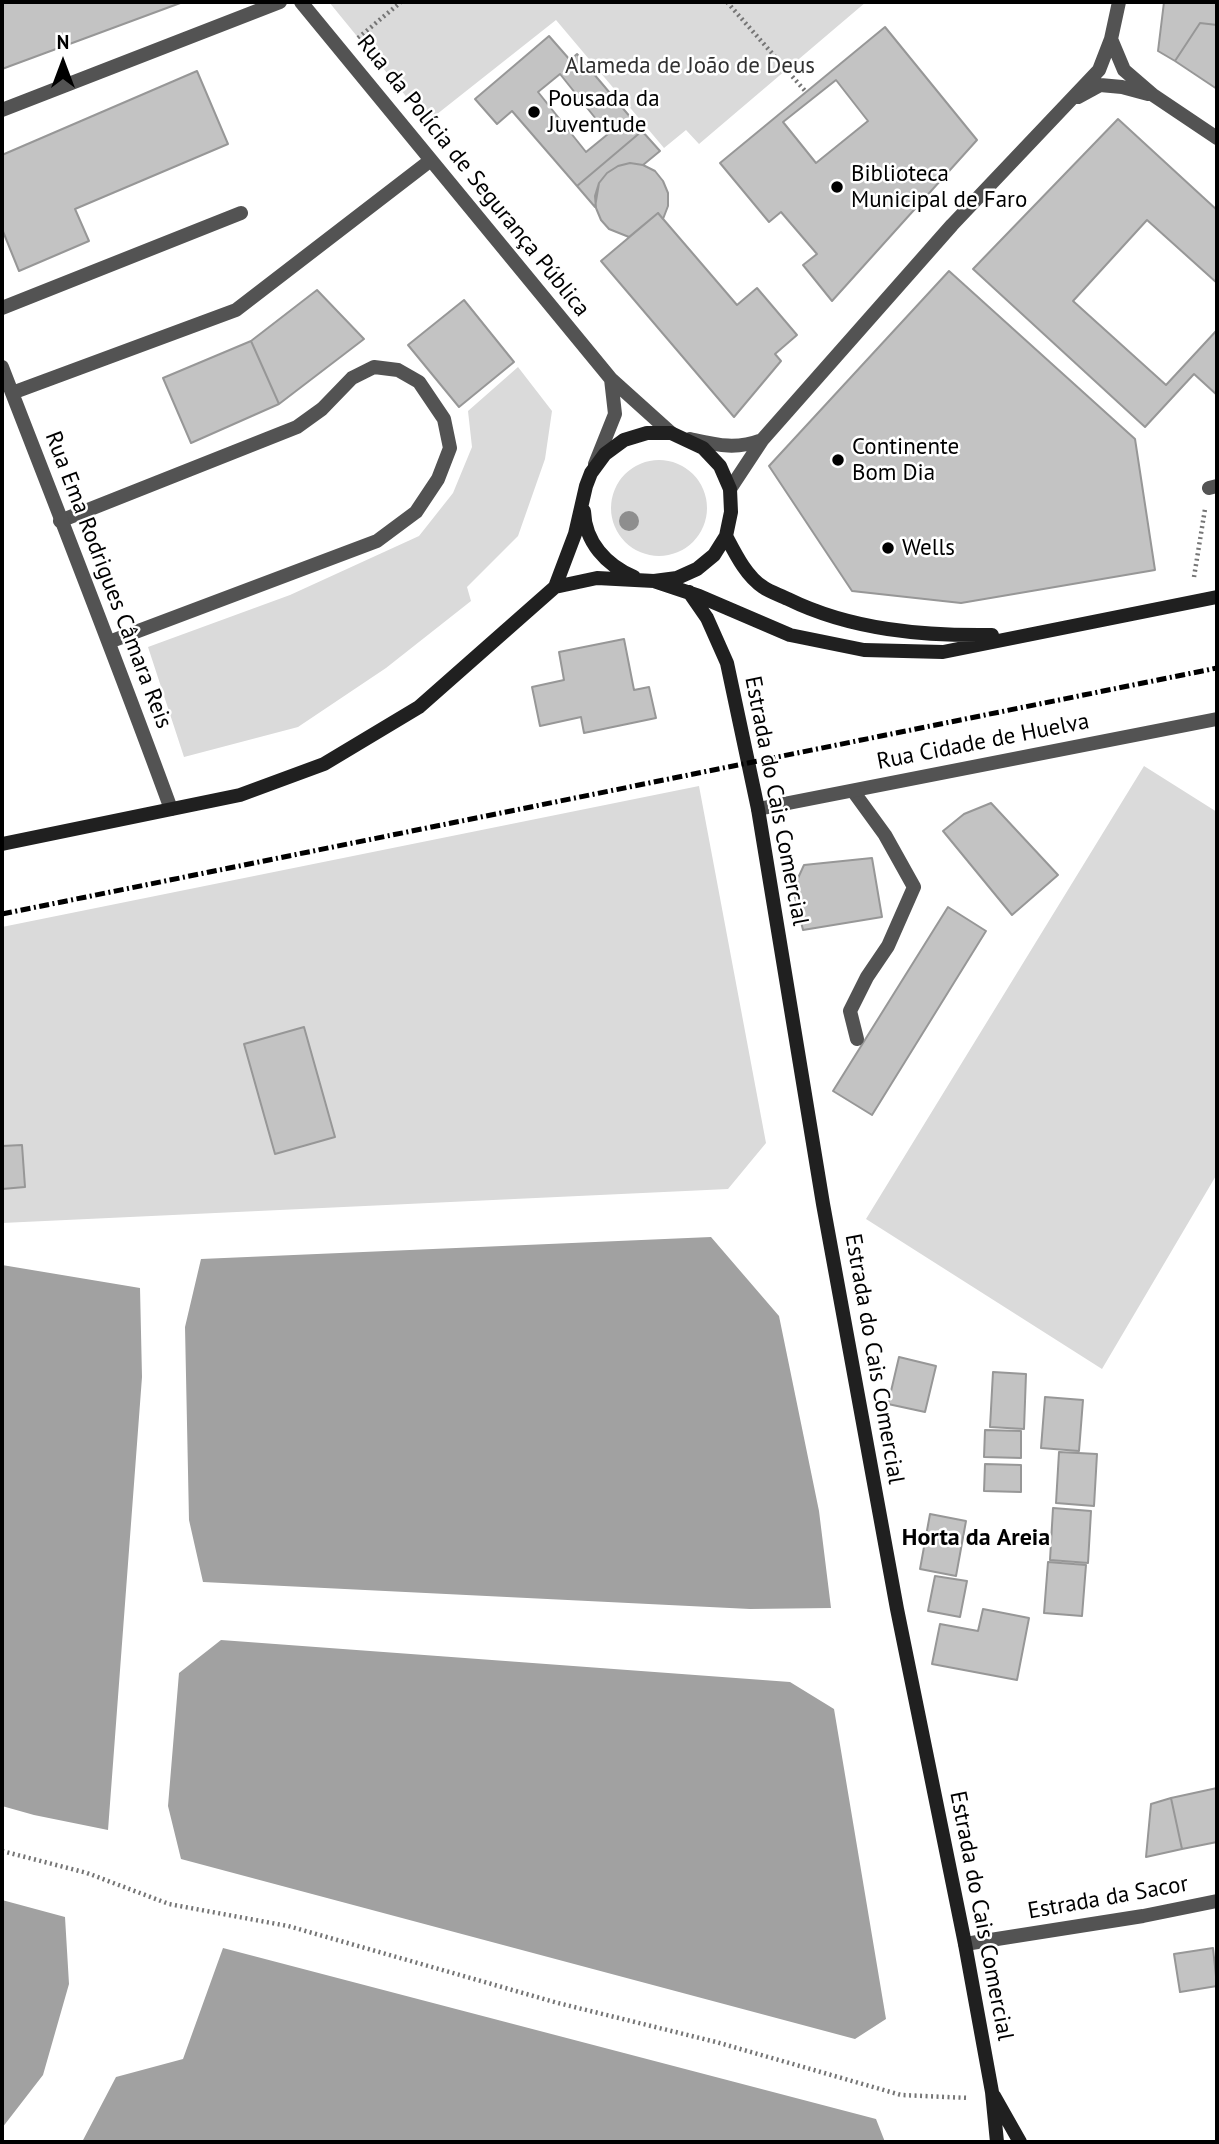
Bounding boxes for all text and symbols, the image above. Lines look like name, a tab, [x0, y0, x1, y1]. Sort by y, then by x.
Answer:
north arrow	[28, 28, 98, 98]
text: N	[57, 30, 69, 54]
street label: Rua da Polícia de Segurança Pública	[351, 30, 595, 322]
park label: Alameda de João de Deus	[565, 52, 815, 80]
place label: Pousada da Juventude	[548, 85, 660, 139]
marker: Pousada da Juventude	[526, 104, 542, 120]
place label: Biblioteca Municipal de Faro	[851, 160, 1027, 214]
marker: Biblioteca Municipal de Faro	[829, 179, 845, 195]
street label: Rua Ema Rodrigues Câmara Reis	[39, 428, 177, 732]
place label: Continente Bom Dia	[852, 433, 959, 487]
marker: Continente Bom Dia	[830, 452, 846, 468]
place label: Wells	[902, 534, 955, 562]
marker: Wells	[880, 540, 896, 556]
street label: Estrada do Cais Comercial	[738, 674, 814, 928]
street label: Rua Cidade de Huelva	[875, 708, 1091, 776]
street label: Estrada do Cais Comercial	[838, 1232, 910, 1486]
district label: Horta da Areia	[902, 1524, 1050, 1552]
street label: Estrada do Cais Comercial	[943, 1789, 1019, 2043]
street label: Estrada da Sacor	[1026, 1870, 1190, 1926]

